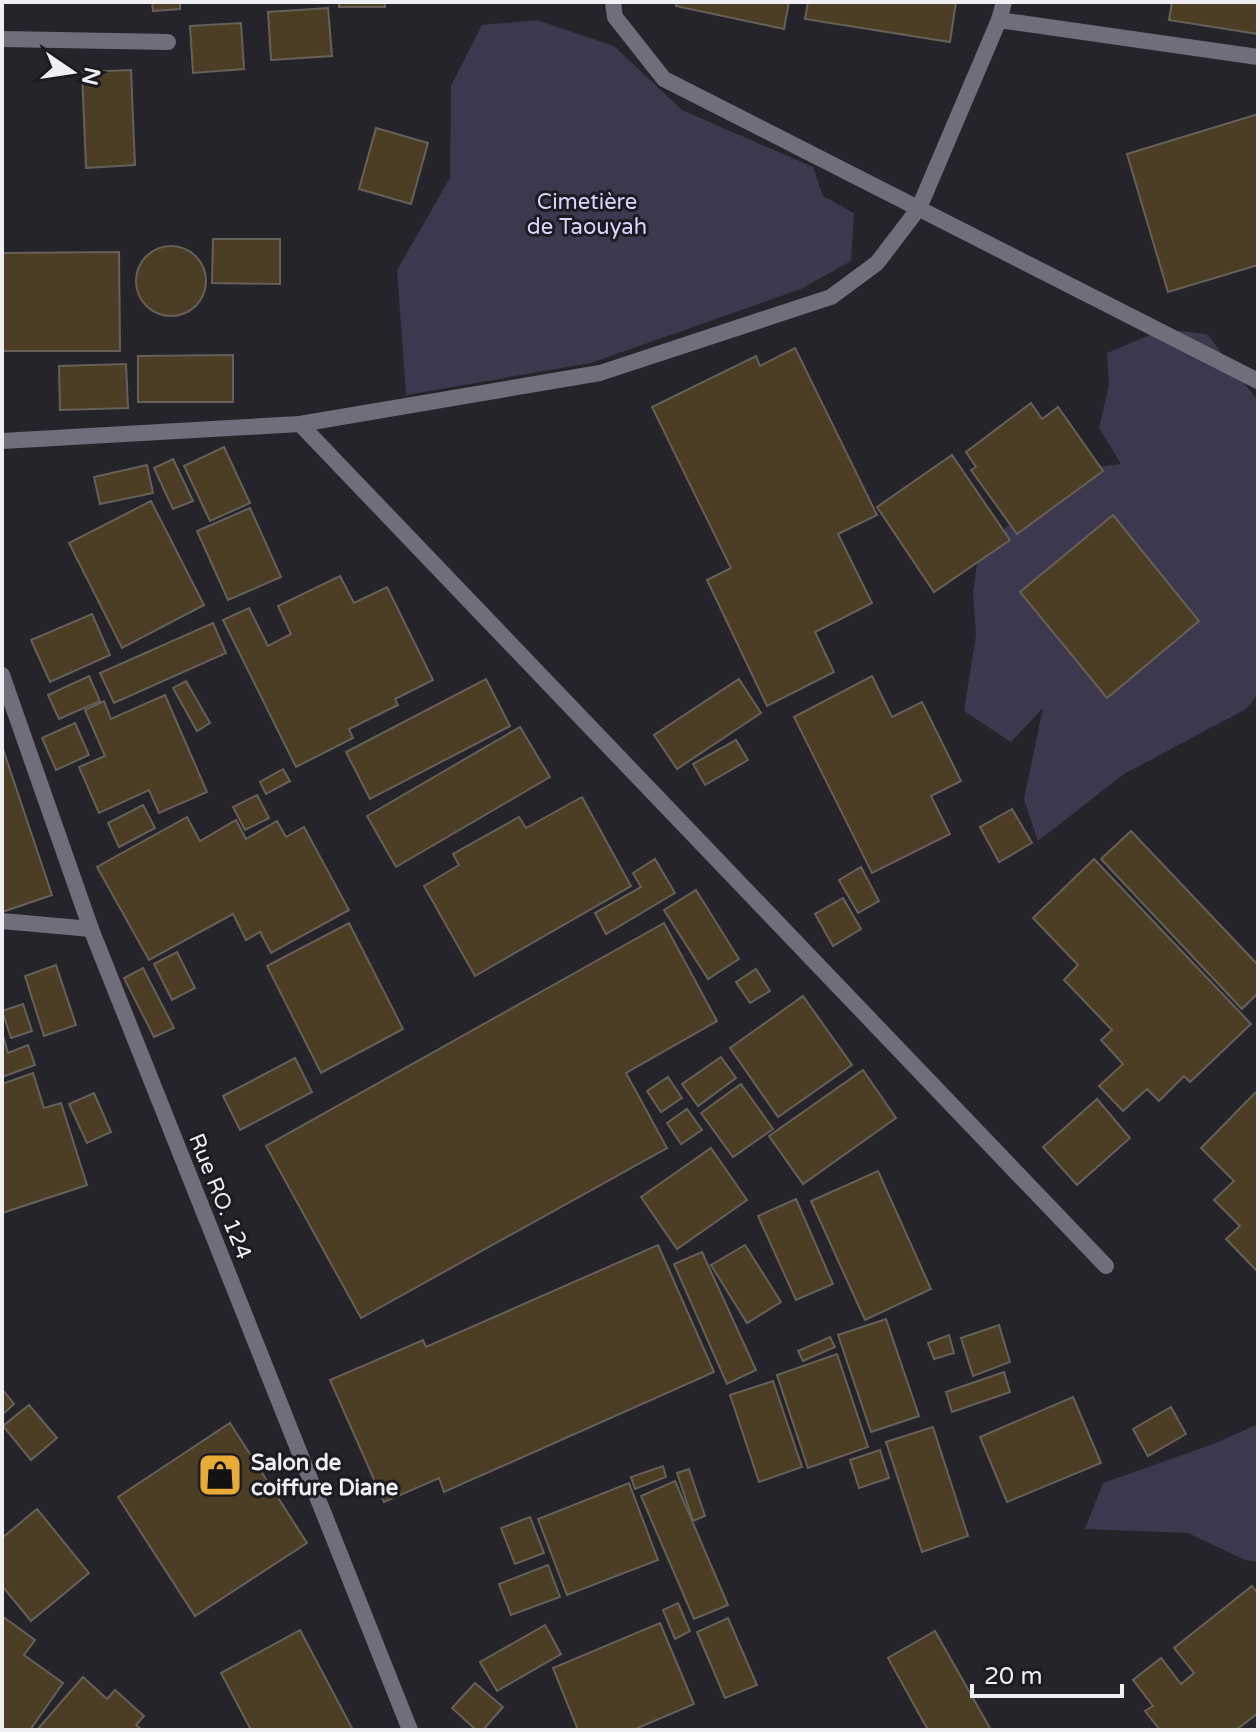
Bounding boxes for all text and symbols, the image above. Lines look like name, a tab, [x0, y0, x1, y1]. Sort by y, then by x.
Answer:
north arrow	[32, 32, 112, 112]
text: N	[76, 65, 105, 88]
park label: Cimetière de Taouyah	[527, 189, 647, 240]
street label: Rue RO. 124	[183, 1130, 257, 1263]
place label: Salon de coiffure Diane	[251, 1450, 398, 1501]
shop icon: Salon de coiffure Diane	[196, 1451, 244, 1499]
scale bar	[972, 1648, 1122, 1698]
text: 20 m	[984, 1662, 1042, 1691]

